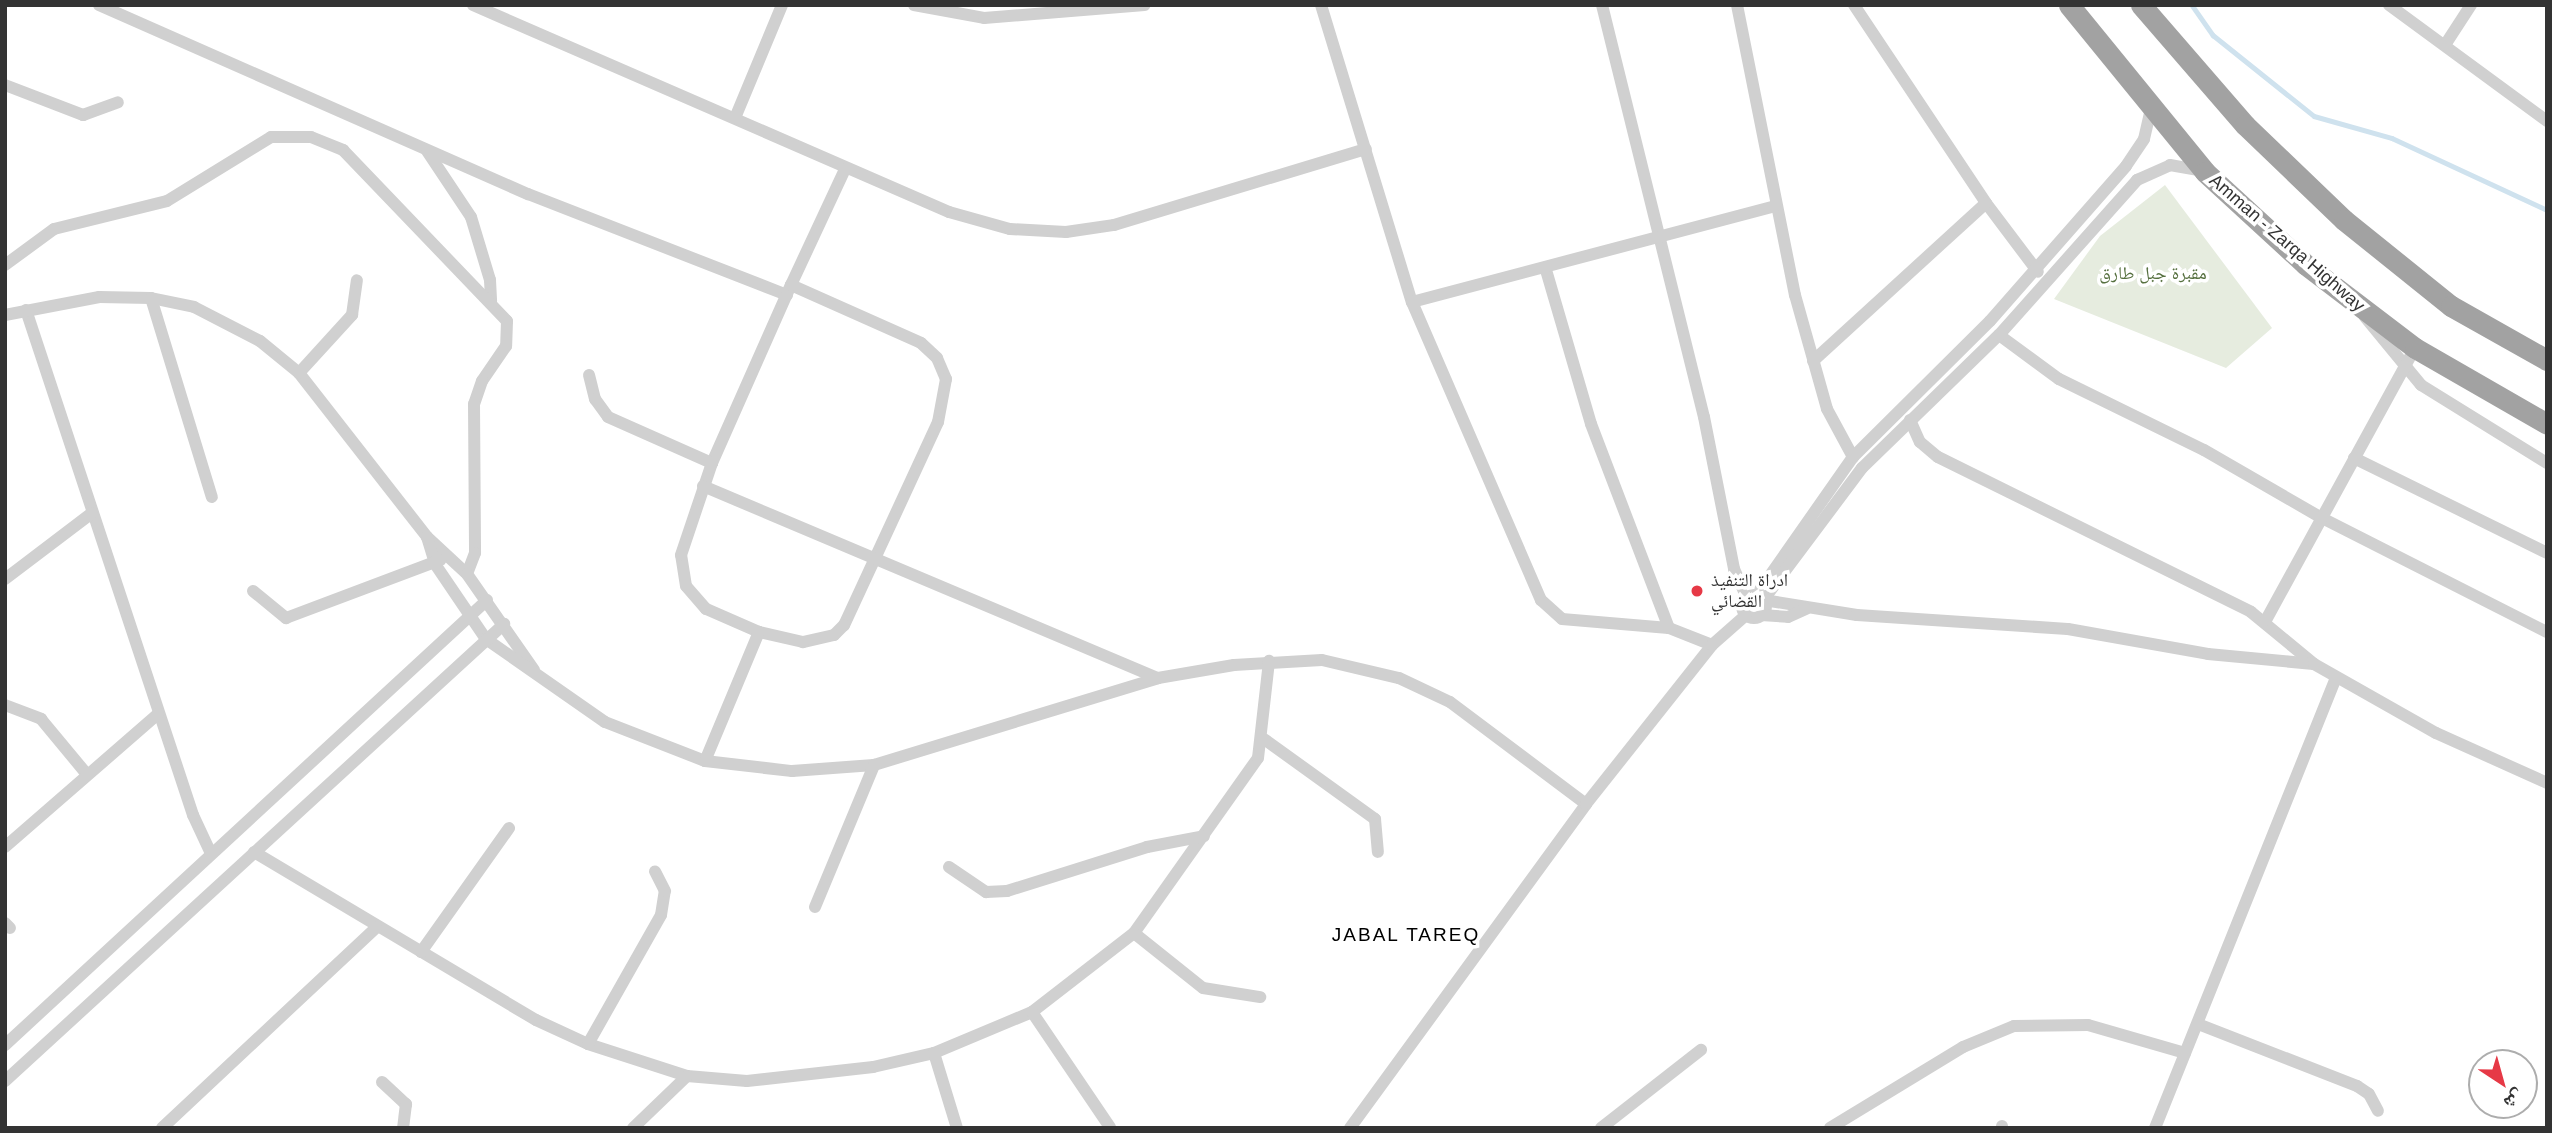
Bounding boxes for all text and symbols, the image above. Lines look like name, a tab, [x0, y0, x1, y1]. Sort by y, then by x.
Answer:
street label: Amman - Zarqa Highway	[2205, 170, 2369, 316]
park label: مقبرة جبل طارق	[2099, 262, 2207, 284]
place label: ادراة التنفيذ القضائي	[1711, 570, 1788, 612]
marker: ادراة التنفيذ القضائي	[1689, 583, 1705, 599]
district label: JABAL TAREQ	[1333, 924, 1479, 946]
north arrow	[2468, 1049, 2538, 1119]
text: ش	[2500, 1085, 2529, 1114]

